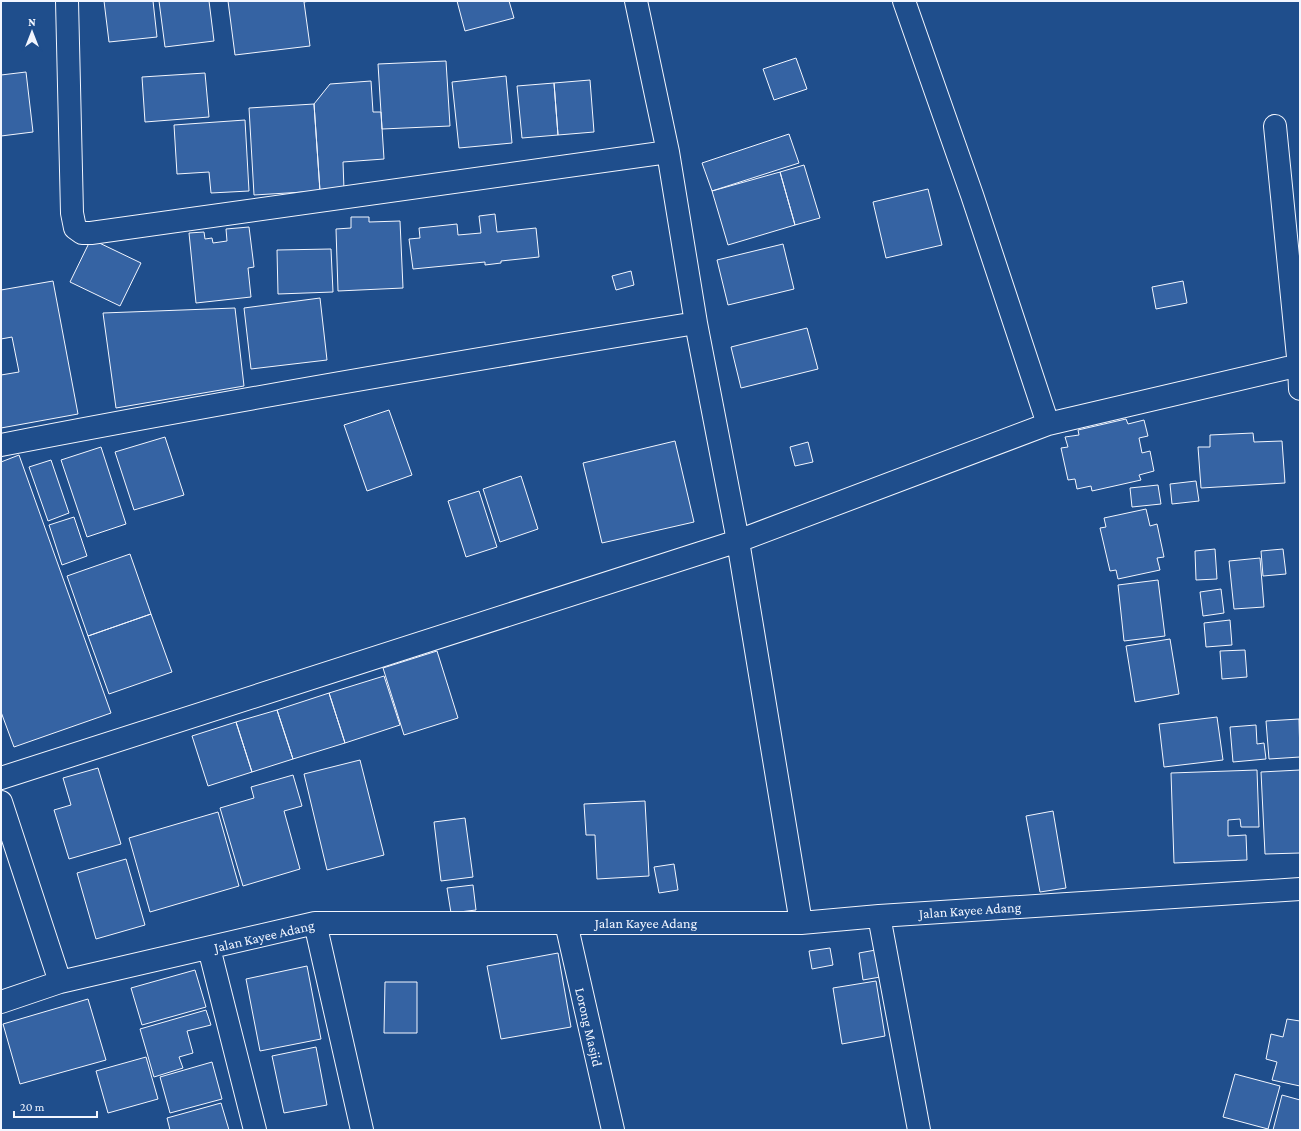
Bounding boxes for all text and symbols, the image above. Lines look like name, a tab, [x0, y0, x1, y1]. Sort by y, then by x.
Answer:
north arrow	[12, 12, 52, 52]
text: N	[28, 16, 36, 28]
street label: Jalan Kayee Adang	[916, 898, 1022, 922]
street label: Jalan Kayee Adang	[593, 915, 698, 931]
street label: Jalan Kayee Adang	[210, 917, 316, 956]
street label: Lorong Masjid	[571, 986, 606, 1069]
scale bar	[14, 1093, 97, 1119]
text: 20 m	[20, 1100, 45, 1114]

